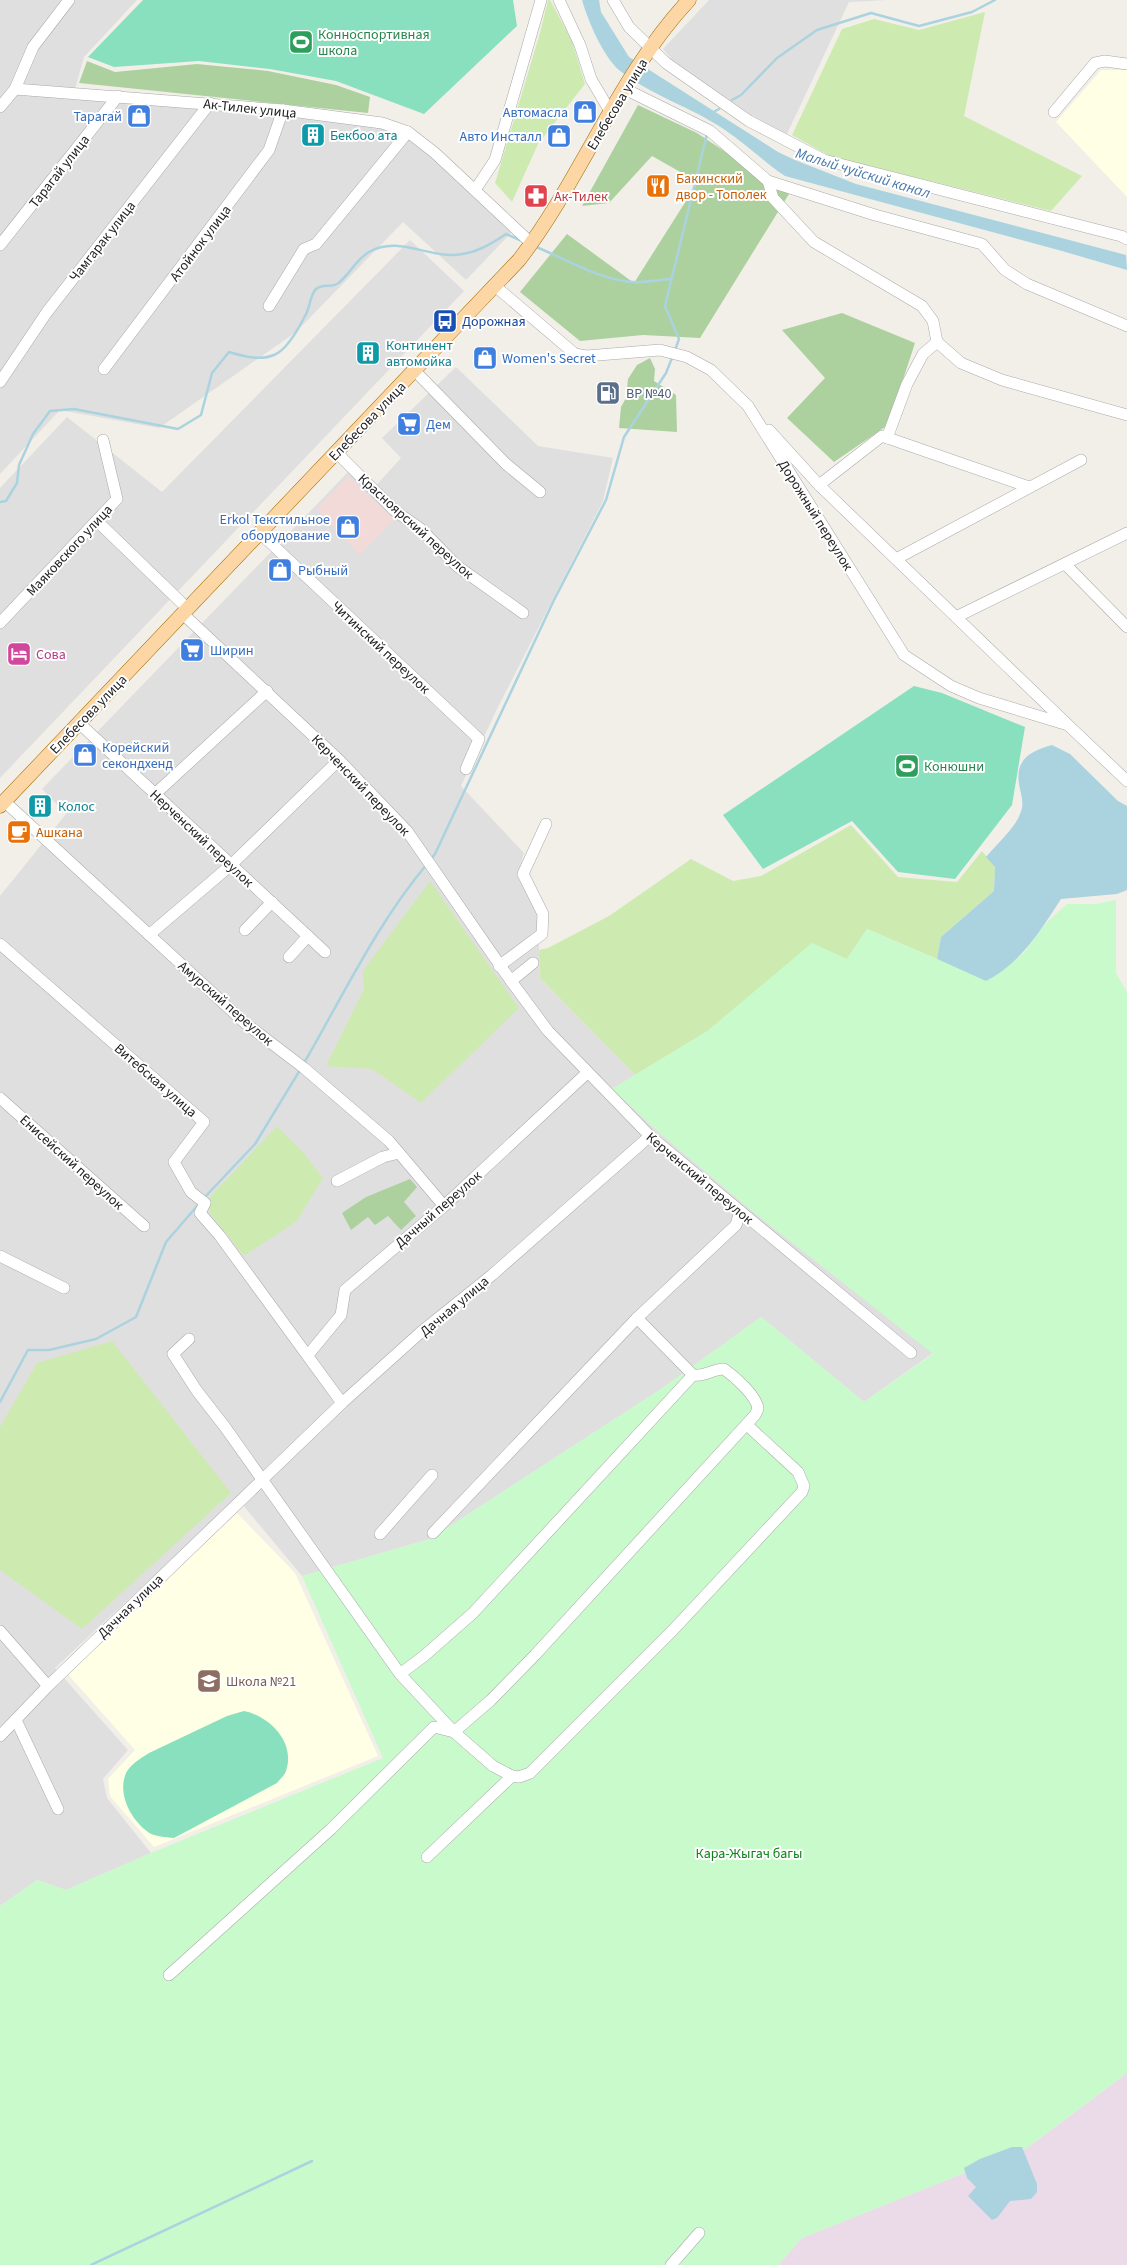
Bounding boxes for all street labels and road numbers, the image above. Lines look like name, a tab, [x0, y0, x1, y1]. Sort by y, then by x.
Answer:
street label: Елебесова улица	[583, 55, 653, 154]
street label: Ак-Тилек улица	[202, 94, 297, 124]
street label: Тарагай улица	[25, 131, 95, 212]
street label: Чамгарак улица	[65, 197, 141, 286]
street label: Атойнок улица	[165, 201, 236, 286]
street label: Елебесова улица	[325, 377, 411, 466]
street label: Дорожный переулок	[773, 456, 857, 575]
street label: Красноярский переулок	[353, 469, 478, 584]
street label: Маяковского улица	[22, 500, 118, 601]
street label: Читинский переулок	[327, 597, 434, 699]
street label: Елебесова улица	[46, 670, 132, 759]
street label: Керченский переулок	[306, 730, 414, 841]
street label: Нерченский переулок	[145, 785, 258, 892]
street label: Амурский переулок	[173, 957, 277, 1051]
street label: Витебская улица	[110, 1039, 201, 1122]
street label: Енисейский переулок	[15, 1111, 128, 1215]
street label: Керченский переулок	[641, 1128, 757, 1230]
street label: Дачный переулок	[391, 1166, 486, 1253]
street label: Дачная улица	[416, 1272, 494, 1342]
street label: Дачная улица	[93, 1570, 168, 1643]

